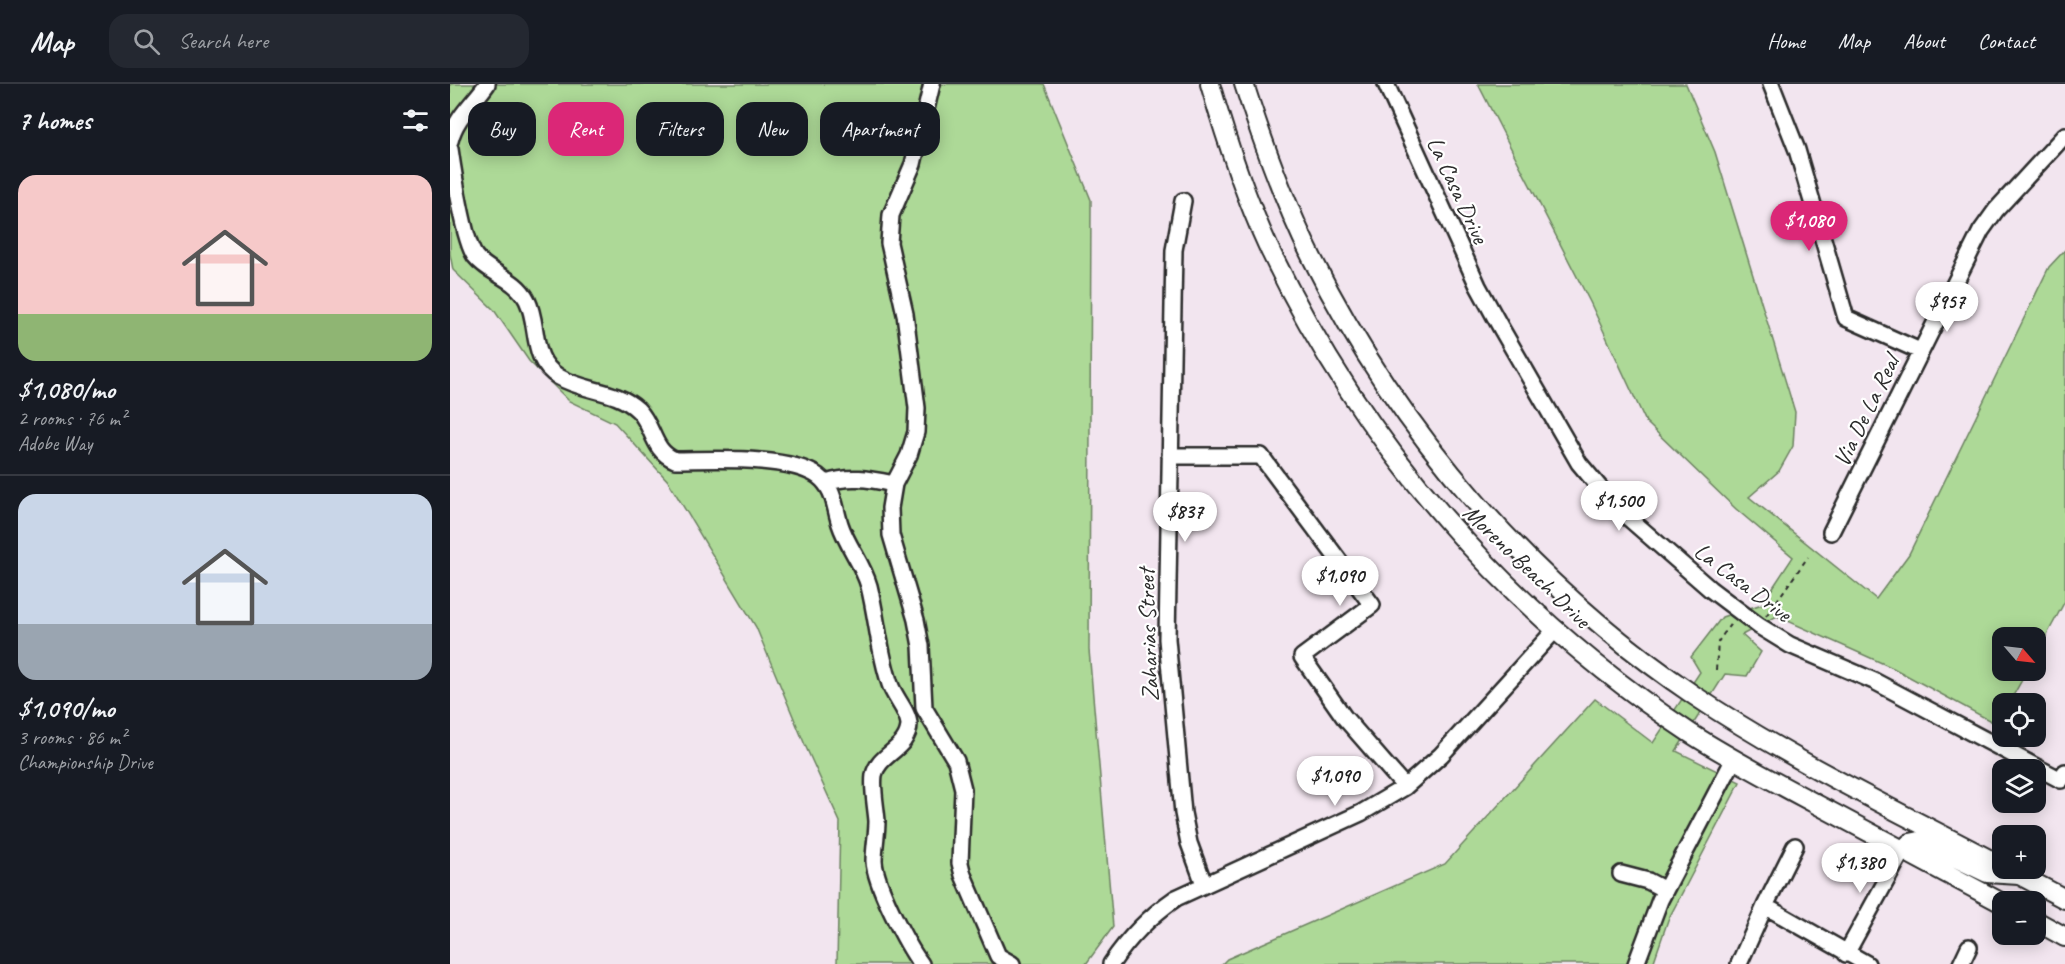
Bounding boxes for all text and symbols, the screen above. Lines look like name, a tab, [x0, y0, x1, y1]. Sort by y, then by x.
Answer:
search box	[109, 14, 529, 68]
text: Map	[30, 24, 73, 59]
icon: search	[130, 25, 163, 58]
text: Search here	[178, 27, 268, 55]
text: Home	[1767, 28, 1805, 54]
text: Map	[1838, 28, 1870, 54]
text: About	[1903, 28, 1945, 54]
text: Contact	[1978, 28, 2035, 54]
chip: Buy	[468, 102, 536, 156]
chip: Rent	[548, 102, 624, 156]
chip: Filters	[636, 102, 724, 156]
chip: New	[736, 102, 808, 156]
chip: Apartment	[820, 102, 940, 156]
text: 7 homes	[18, 104, 91, 137]
icon: filters	[399, 104, 432, 137]
street label: La Casa Drive	[1420, 132, 1497, 250]
pin: $1,080	[1760, 201, 1858, 252]
text: $1,080	[1785, 208, 1833, 233]
icon: home	[171, 214, 279, 322]
pin: $957	[1911, 282, 1983, 333]
text: $957	[1929, 289, 1965, 314]
street label: Via De La Real	[1826, 347, 1908, 472]
text: $1,080/mo	[18, 373, 115, 406]
text: 2 rooms · 76 m²	[18, 406, 126, 431]
text: Adobe Way	[18, 431, 92, 456]
pin: $1,500	[1570, 481, 1668, 532]
text: $1,500	[1595, 488, 1643, 513]
pin: $837	[1149, 492, 1221, 543]
street label: Moreno Beach Drive	[1457, 498, 1599, 636]
text: $837	[1167, 499, 1203, 524]
icon: home	[171, 533, 279, 641]
street label: La Casa Drive	[1688, 536, 1799, 630]
pin: $1,090	[1291, 556, 1389, 607]
text: $1,090	[1316, 563, 1364, 588]
street label: Zaharias Street	[1131, 565, 1165, 702]
north arrow	[1992, 627, 2046, 681]
map controls	[1992, 627, 2046, 945]
text: $1,090/mo	[18, 692, 115, 725]
button: locate	[1992, 693, 2046, 747]
text: 3 rooms · 86 m²	[18, 725, 126, 750]
text: Championship Drive	[18, 750, 153, 775]
pin: $1,090	[1286, 756, 1384, 807]
button: layers	[1992, 759, 2046, 813]
text: $1,090	[1311, 763, 1359, 788]
button: +	[1992, 825, 2046, 879]
pin: $1,380	[1811, 843, 1909, 894]
text: $1,380	[1836, 850, 1884, 875]
button: −	[1992, 891, 2046, 945]

